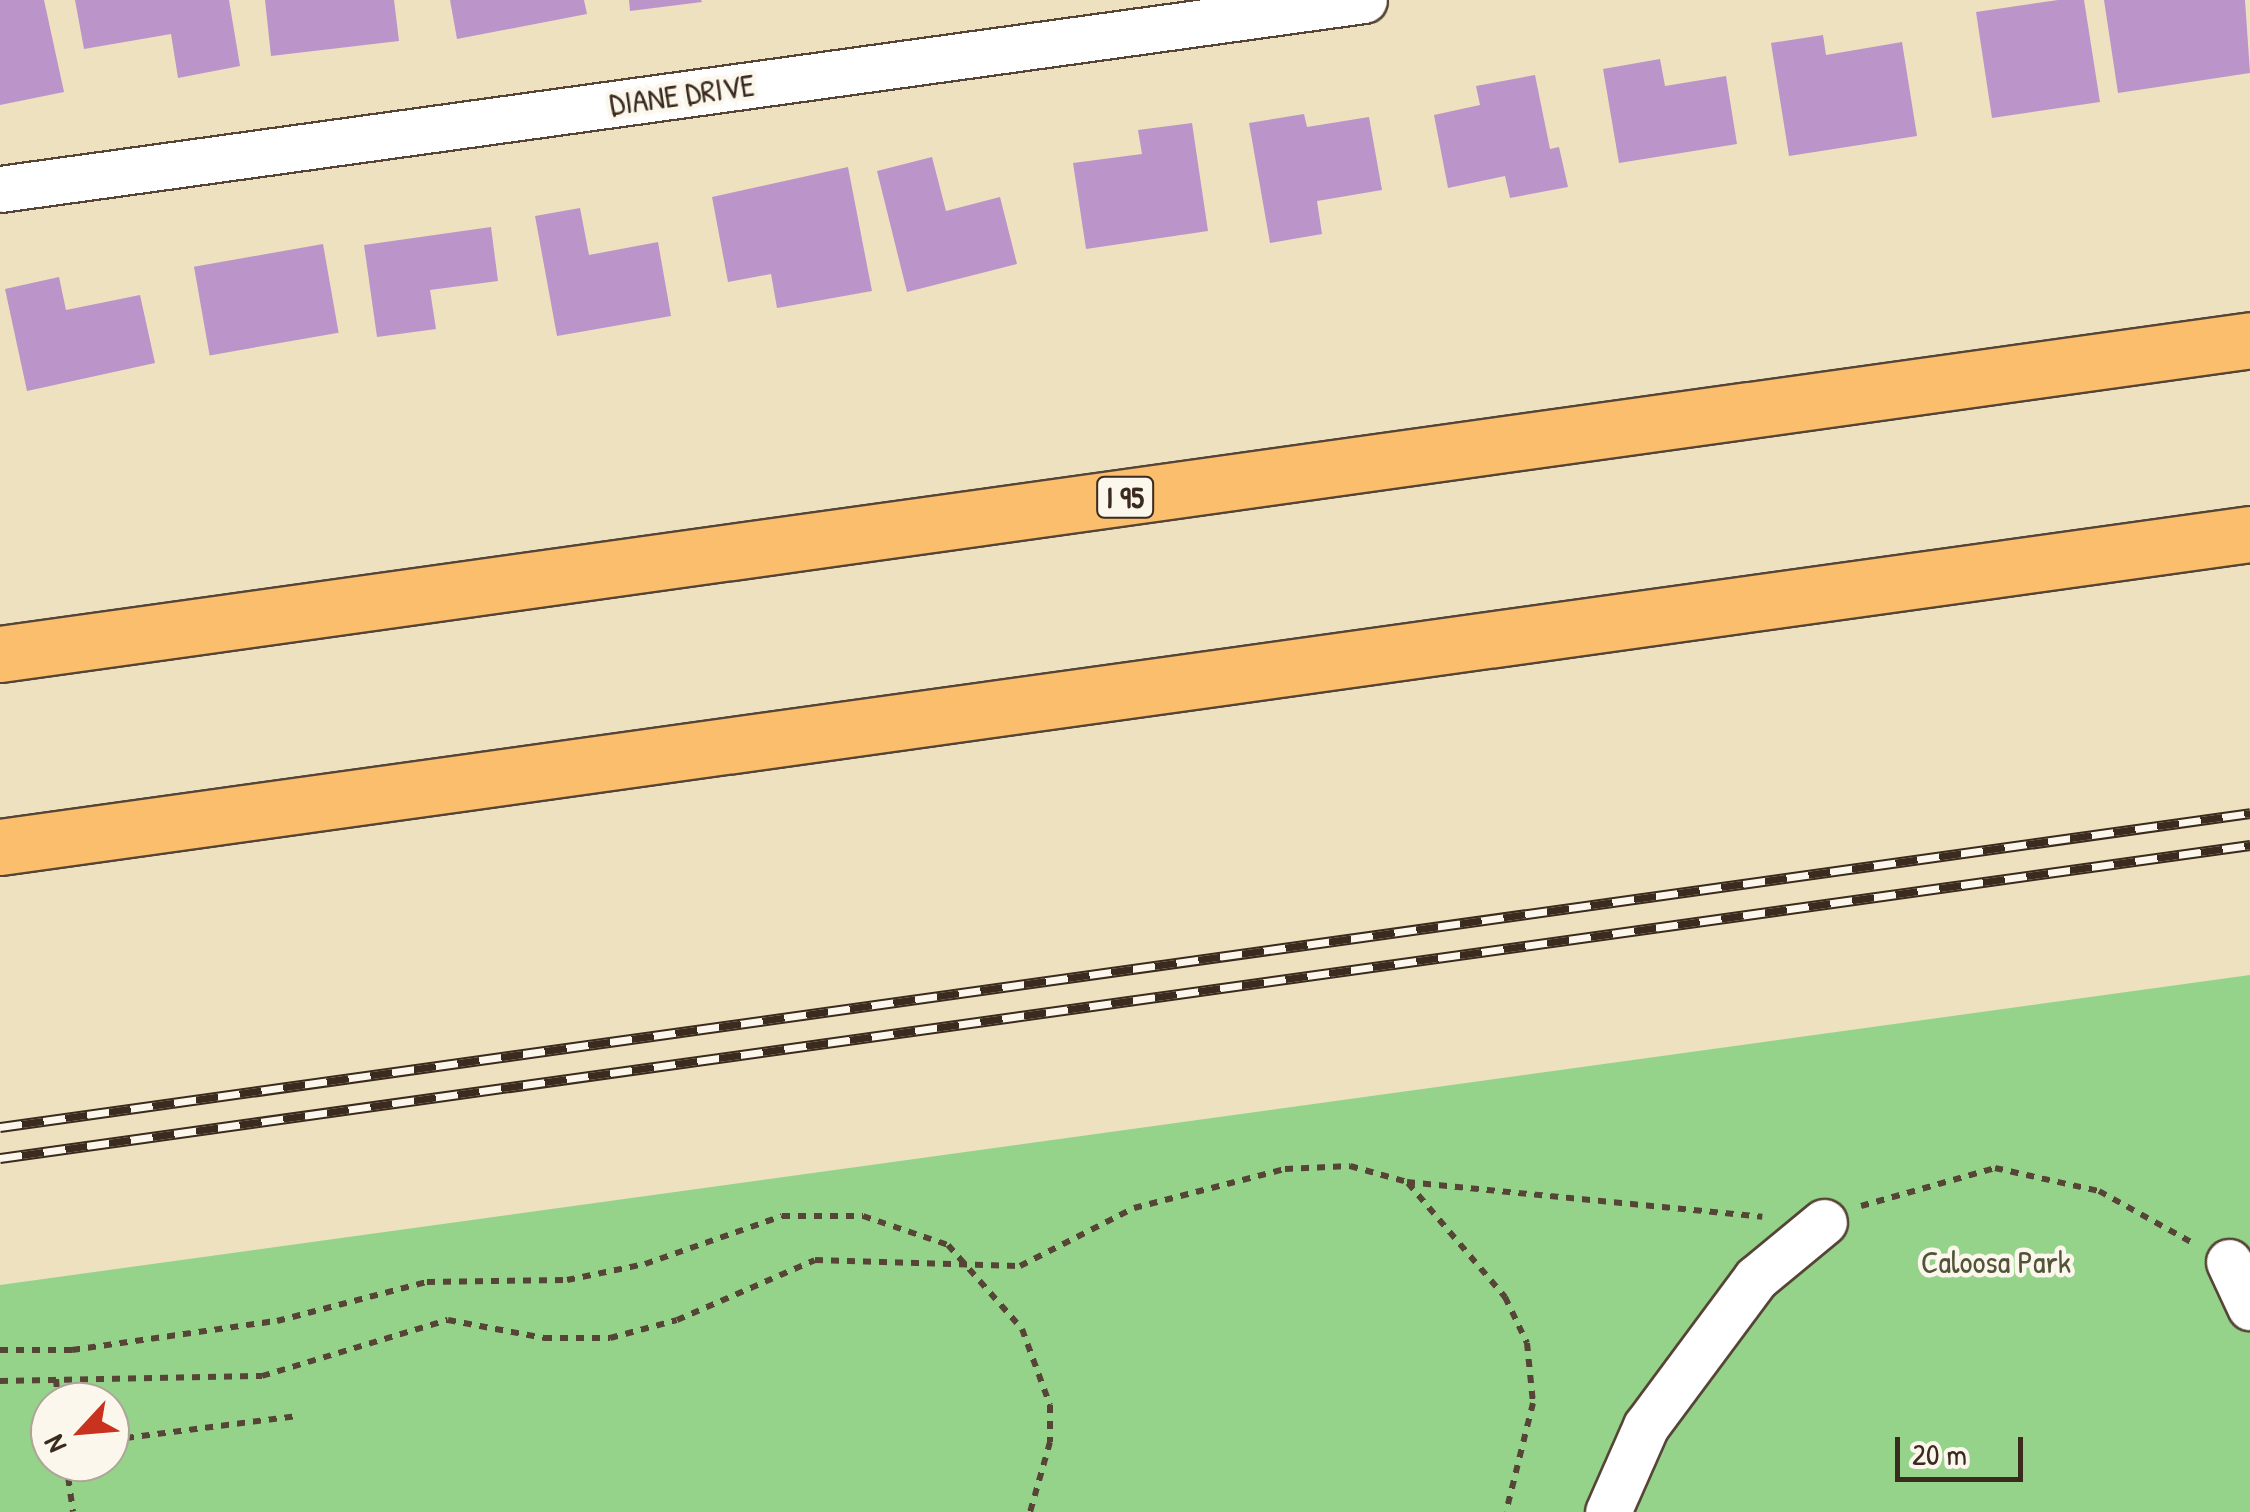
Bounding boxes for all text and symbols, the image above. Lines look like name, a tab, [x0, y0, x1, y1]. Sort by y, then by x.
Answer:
street label: DIANE DRIVE	[607, 66, 757, 124]
road number: I 95	[1095, 472, 1155, 522]
park label: Caloosa Park	[1921, 1243, 2071, 1281]
north arrow	[30, 1382, 130, 1482]
scale bar	[1900, 1417, 2028, 1479]
text: N	[34, 1429, 75, 1459]
text: 20 m	[1912, 1434, 1967, 1474]

